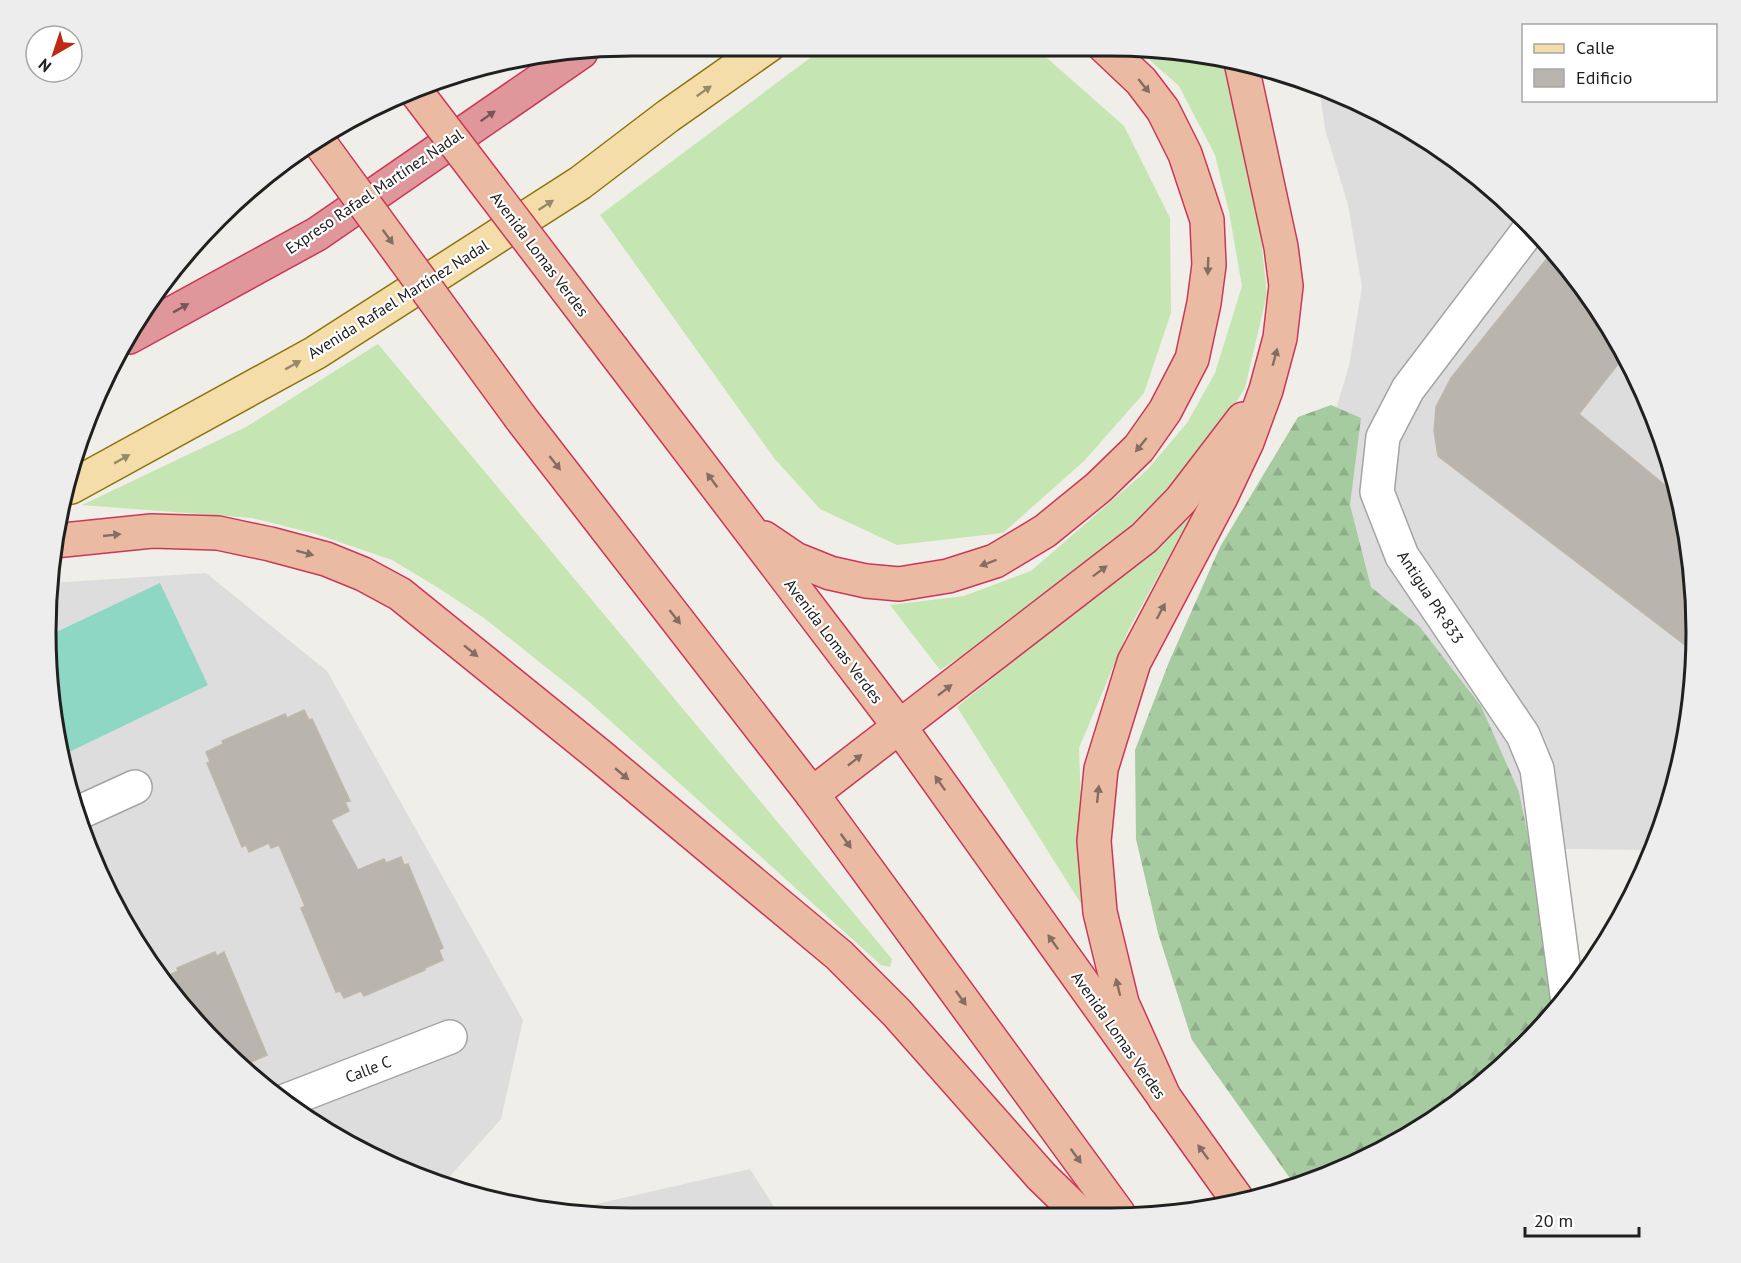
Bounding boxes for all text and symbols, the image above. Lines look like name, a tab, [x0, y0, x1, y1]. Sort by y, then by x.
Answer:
north arrow	[24, 24, 84, 84]
legend	[1522, 24, 1717, 102]
text: Calle	[1576, 36, 1615, 59]
text: N	[34, 55, 55, 77]
text: Edificio	[1576, 66, 1632, 89]
one-way arrow	[1138, 78, 1151, 94]
one-way arrow	[696, 85, 712, 97]
one-way arrow	[479, 110, 495, 122]
street label: Expreso Rafael Martínez Nadal	[281, 124, 467, 258]
street label: Avenida Lomas Verdes	[487, 188, 594, 320]
one-way arrow	[538, 199, 554, 210]
one-way arrow	[382, 229, 394, 244]
street label: Avenida Rafael Martínez Nadal	[304, 235, 492, 363]
one-way arrow	[1204, 256, 1213, 275]
one-way arrow	[172, 303, 189, 313]
one-way arrow	[1271, 348, 1280, 366]
one-way arrow	[285, 360, 302, 370]
one-way arrow	[1135, 437, 1147, 452]
one-way arrow	[114, 454, 131, 464]
one-way arrow	[549, 455, 561, 470]
one-way arrow	[705, 472, 718, 488]
one-way arrow	[103, 530, 122, 540]
street label: Antigua PR-833	[1393, 547, 1469, 647]
one-way arrow	[296, 549, 314, 558]
one-way arrow	[979, 558, 997, 568]
one-way arrow	[1092, 566, 1107, 578]
street label: Avenida Lomas Verdes	[781, 575, 888, 707]
one-way arrow	[1156, 603, 1166, 620]
one-way arrow	[668, 609, 681, 625]
one-way arrow	[463, 645, 478, 657]
one-way arrow	[937, 684, 953, 696]
one-way arrow	[847, 753, 863, 766]
one-way arrow	[614, 767, 629, 780]
one-way arrow	[934, 776, 946, 791]
one-way arrow	[1093, 785, 1103, 804]
one-way arrow	[840, 832, 852, 848]
one-way arrow	[1048, 934, 1059, 950]
street label: Avenida Lomas Verdes	[1068, 967, 1171, 1103]
one-way arrow	[1113, 978, 1123, 996]
one-way arrow	[955, 990, 967, 1006]
street label: Calle C	[342, 1051, 394, 1087]
one-way arrow	[1197, 1144, 1209, 1160]
one-way arrow	[1070, 1148, 1082, 1163]
scale bar	[1525, 1200, 1639, 1238]
text: 20 m	[1534, 1209, 1573, 1232]

